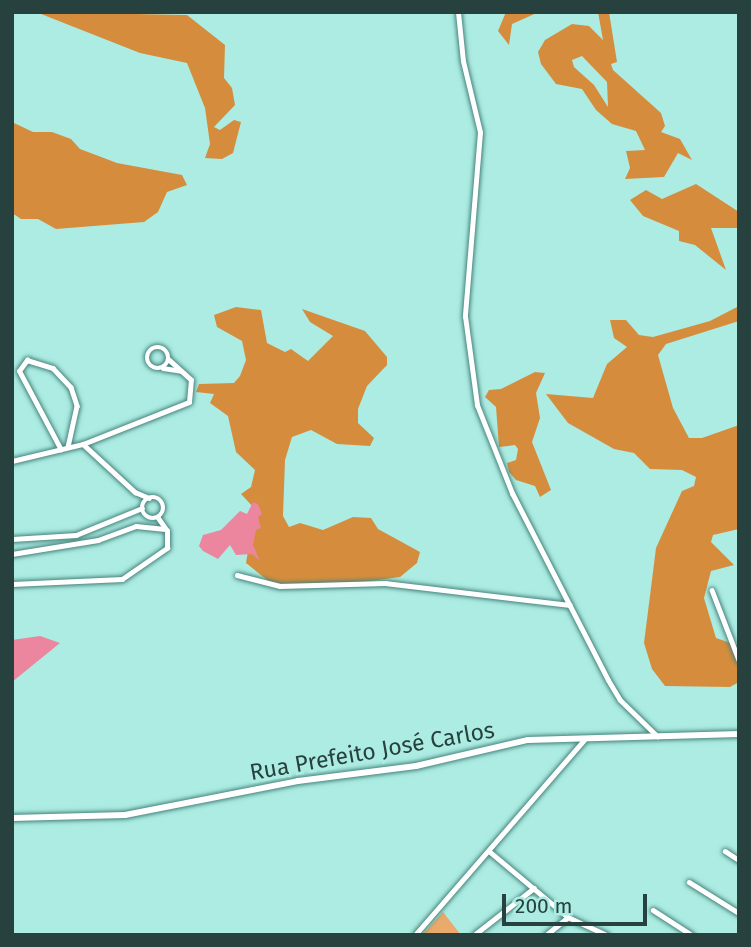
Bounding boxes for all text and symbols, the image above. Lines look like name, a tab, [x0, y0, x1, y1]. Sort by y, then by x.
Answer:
street label: Rua Prefeito José Carlos	[247, 716, 497, 786]
scale bar	[506, 880, 651, 924]
text: 200 m	[515, 893, 572, 919]

